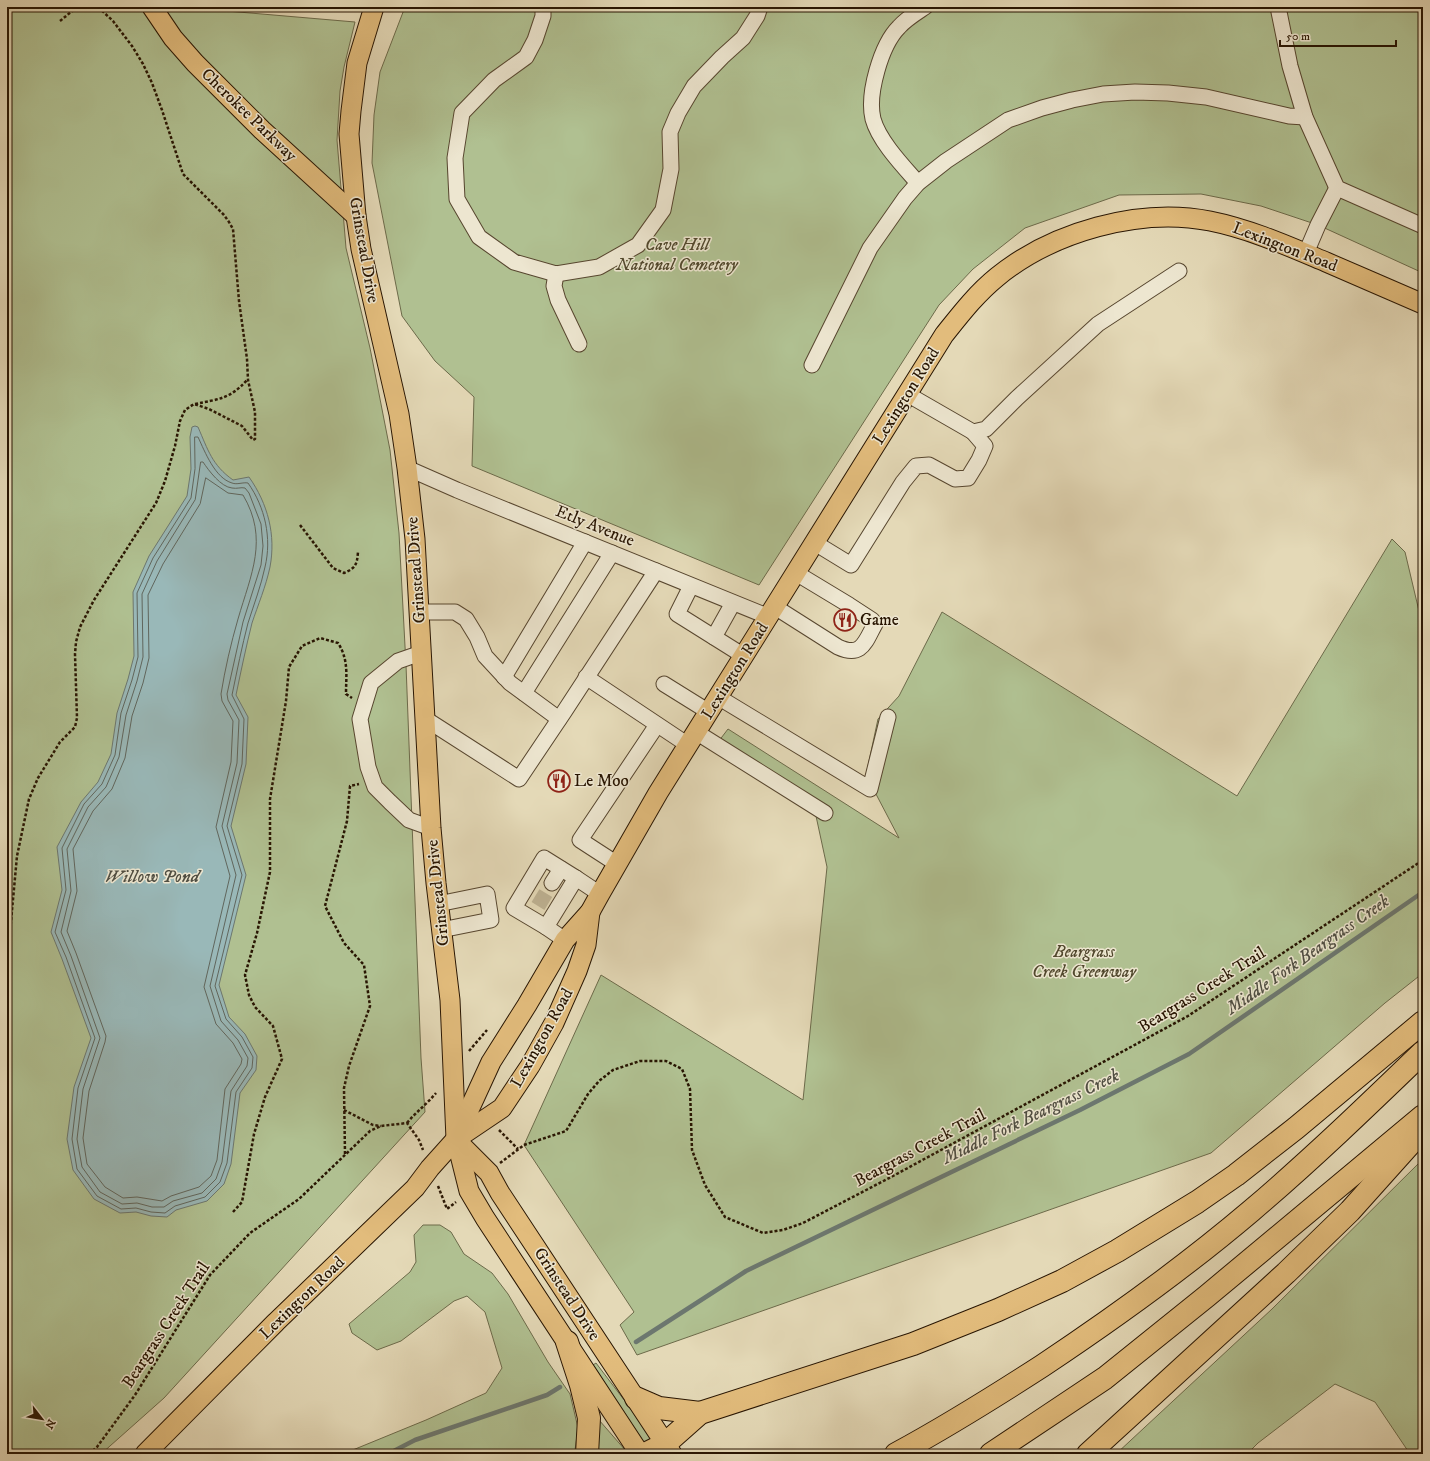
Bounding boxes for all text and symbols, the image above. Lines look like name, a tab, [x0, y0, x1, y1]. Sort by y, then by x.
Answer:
scale bar	[1280, 22, 1396, 48]
text: 50 m	[1286, 29, 1310, 44]
street label: Cherokee Parkway	[196, 63, 302, 167]
street label: Grinstead Drive	[344, 195, 384, 305]
street label: Lexington Road	[1229, 217, 1341, 277]
park label: Cave Hill National Cemetery	[615, 234, 739, 276]
street label: Lexington Road	[867, 343, 945, 449]
street label: Etly Avenue	[552, 500, 638, 552]
street label: Grinstead Drive	[401, 516, 431, 624]
restaurant icon: Game	[832, 607, 858, 633]
place label: Game	[860, 609, 899, 631]
street label: Lexington Road	[696, 618, 774, 724]
restaurant icon: Le Moo	[546, 768, 572, 794]
place label: Le Moo	[574, 770, 629, 792]
street label: Grinstead Drive	[421, 839, 455, 947]
water label: Willow Pond	[105, 866, 202, 888]
water label: Middle Fork Beargrass Creek	[1221, 890, 1394, 1021]
park label: Beargrass Creek Greenway	[1032, 941, 1137, 983]
street label: Beargrass Creek Trail	[1134, 942, 1270, 1038]
street label: Lexington Road	[506, 984, 579, 1092]
water label: Middle Fork Beargrass Creek	[937, 1064, 1123, 1170]
street label: Beargrass Creek Trail	[850, 1104, 990, 1192]
street label: Grinstead Drive	[529, 1243, 605, 1345]
street label: Lexington Road	[255, 1251, 350, 1344]
street label: Beargrass Creek Trail	[117, 1258, 215, 1392]
north arrow	[22, 1399, 62, 1439]
text: N	[41, 1416, 58, 1431]

